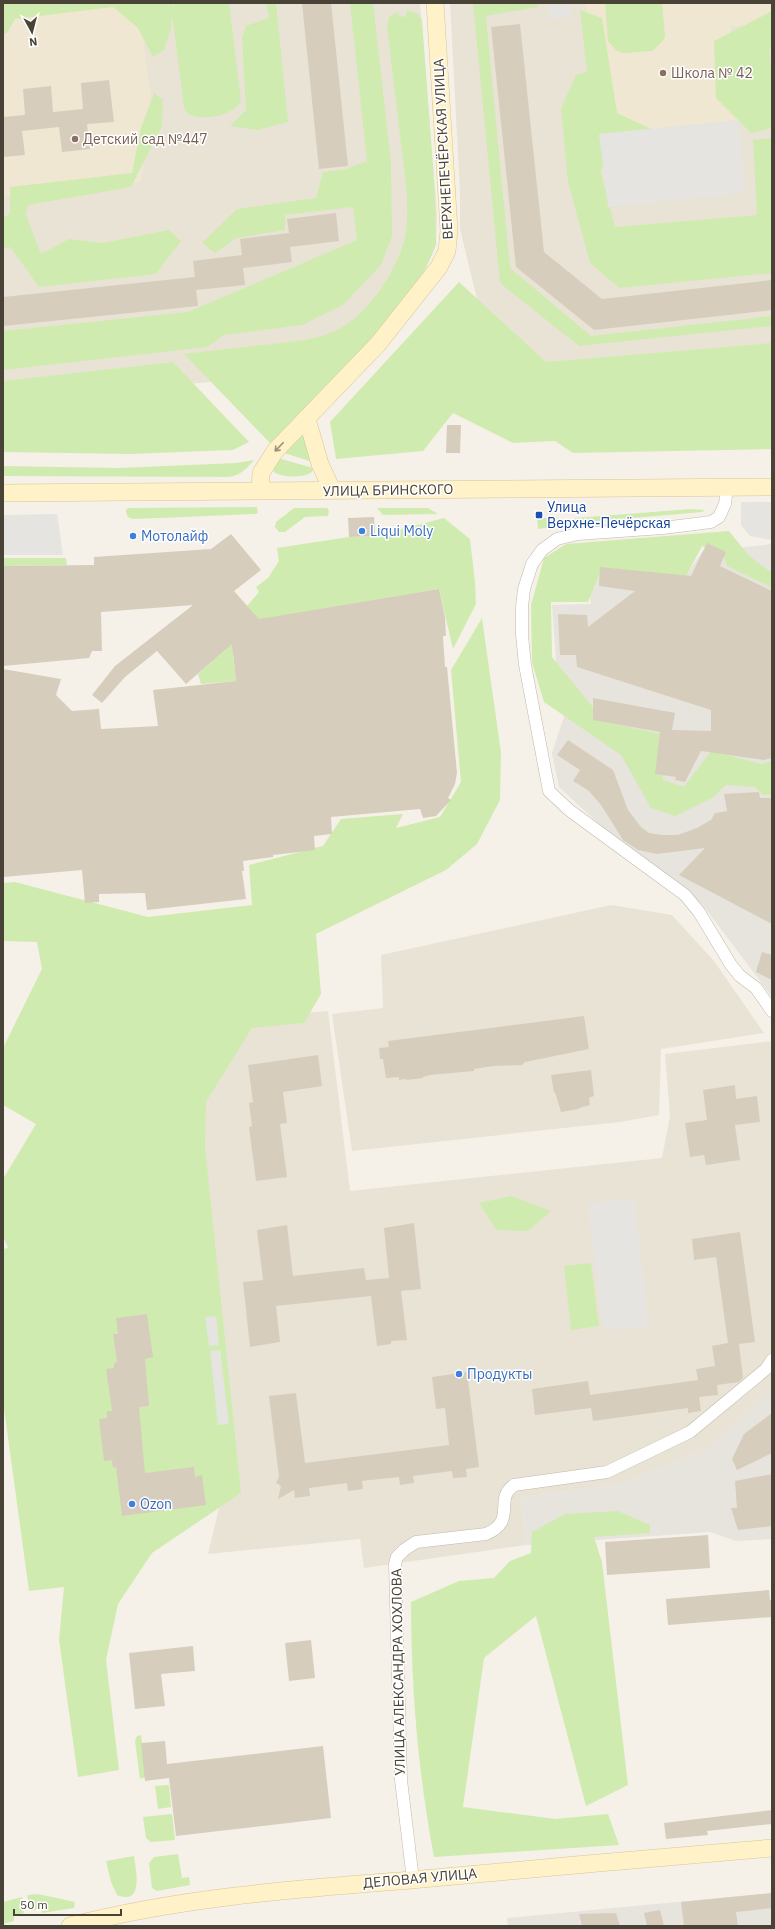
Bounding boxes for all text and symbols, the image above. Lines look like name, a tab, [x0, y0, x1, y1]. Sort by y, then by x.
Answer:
north arrow	[12, 12, 52, 52]
text: N	[28, 34, 38, 49]
street label: ВЕРХНЕПЕЧЁРСКАЯ УЛИЦА	[429, 58, 457, 240]
place label: Школа № 42	[671, 64, 753, 82]
marker: Школа № 42	[658, 68, 668, 78]
place label: Детский сад №447	[83, 130, 208, 148]
marker: Детский сад №447	[70, 134, 80, 144]
one-way arrow	[275, 442, 284, 452]
street label: УЛИЦА БРИНСКОГО	[322, 480, 454, 500]
place label: Улица Верхне-Печёрская	[547, 498, 671, 532]
marker: Улица Верхне-Печёрская	[534, 510, 544, 520]
place label: Liqui Moly	[370, 522, 433, 540]
marker: Liqui Moly	[357, 526, 367, 536]
place label: Мотолайф	[141, 527, 208, 545]
marker: Мотолайф	[128, 531, 138, 541]
place label: Продукты	[467, 1365, 532, 1383]
marker: Продукты	[454, 1369, 464, 1379]
place label: Ozon	[140, 1495, 172, 1513]
marker: Ozon	[127, 1499, 137, 1509]
street label: УЛИЦА АЛЕКСАНДРА ХОХЛОВА	[387, 1568, 409, 1776]
street label: ДЕЛОВАЯ УЛИЦА	[362, 1864, 478, 1892]
scale bar	[14, 1891, 121, 1917]
text: 50 m	[20, 1897, 48, 1912]

